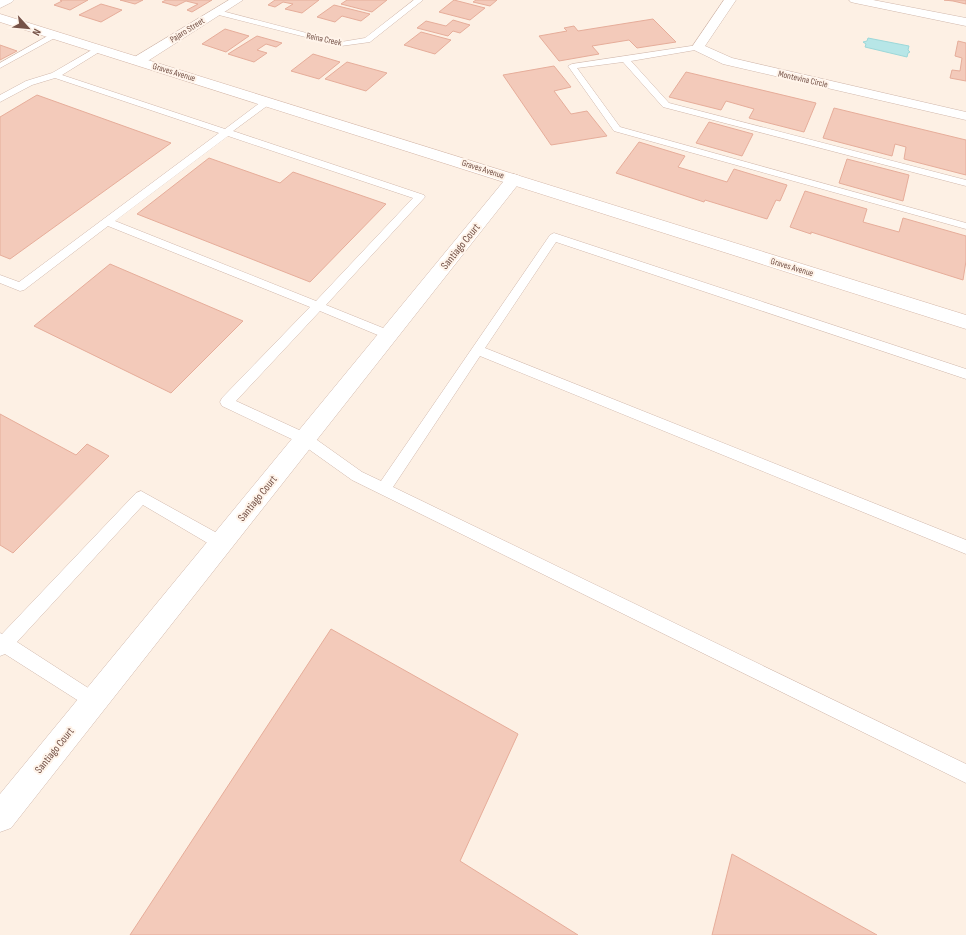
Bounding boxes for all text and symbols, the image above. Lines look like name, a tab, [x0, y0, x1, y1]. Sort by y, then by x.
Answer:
north arrow	[8, 8, 48, 48]
street label: Pajaro Street	[168, 15, 207, 45]
text: N	[29, 27, 44, 38]
street label: Reina Creek	[305, 30, 343, 49]
street label: Graves Avenue	[151, 61, 197, 84]
street label: Montevina Circle	[777, 68, 829, 91]
street label: Graves Avenue	[460, 157, 506, 182]
street label: Santiago Court	[438, 220, 483, 272]
street label: Graves Avenue	[769, 256, 815, 279]
street label: Santiago Court	[235, 472, 280, 524]
street label: Santiago Court	[32, 724, 77, 776]

